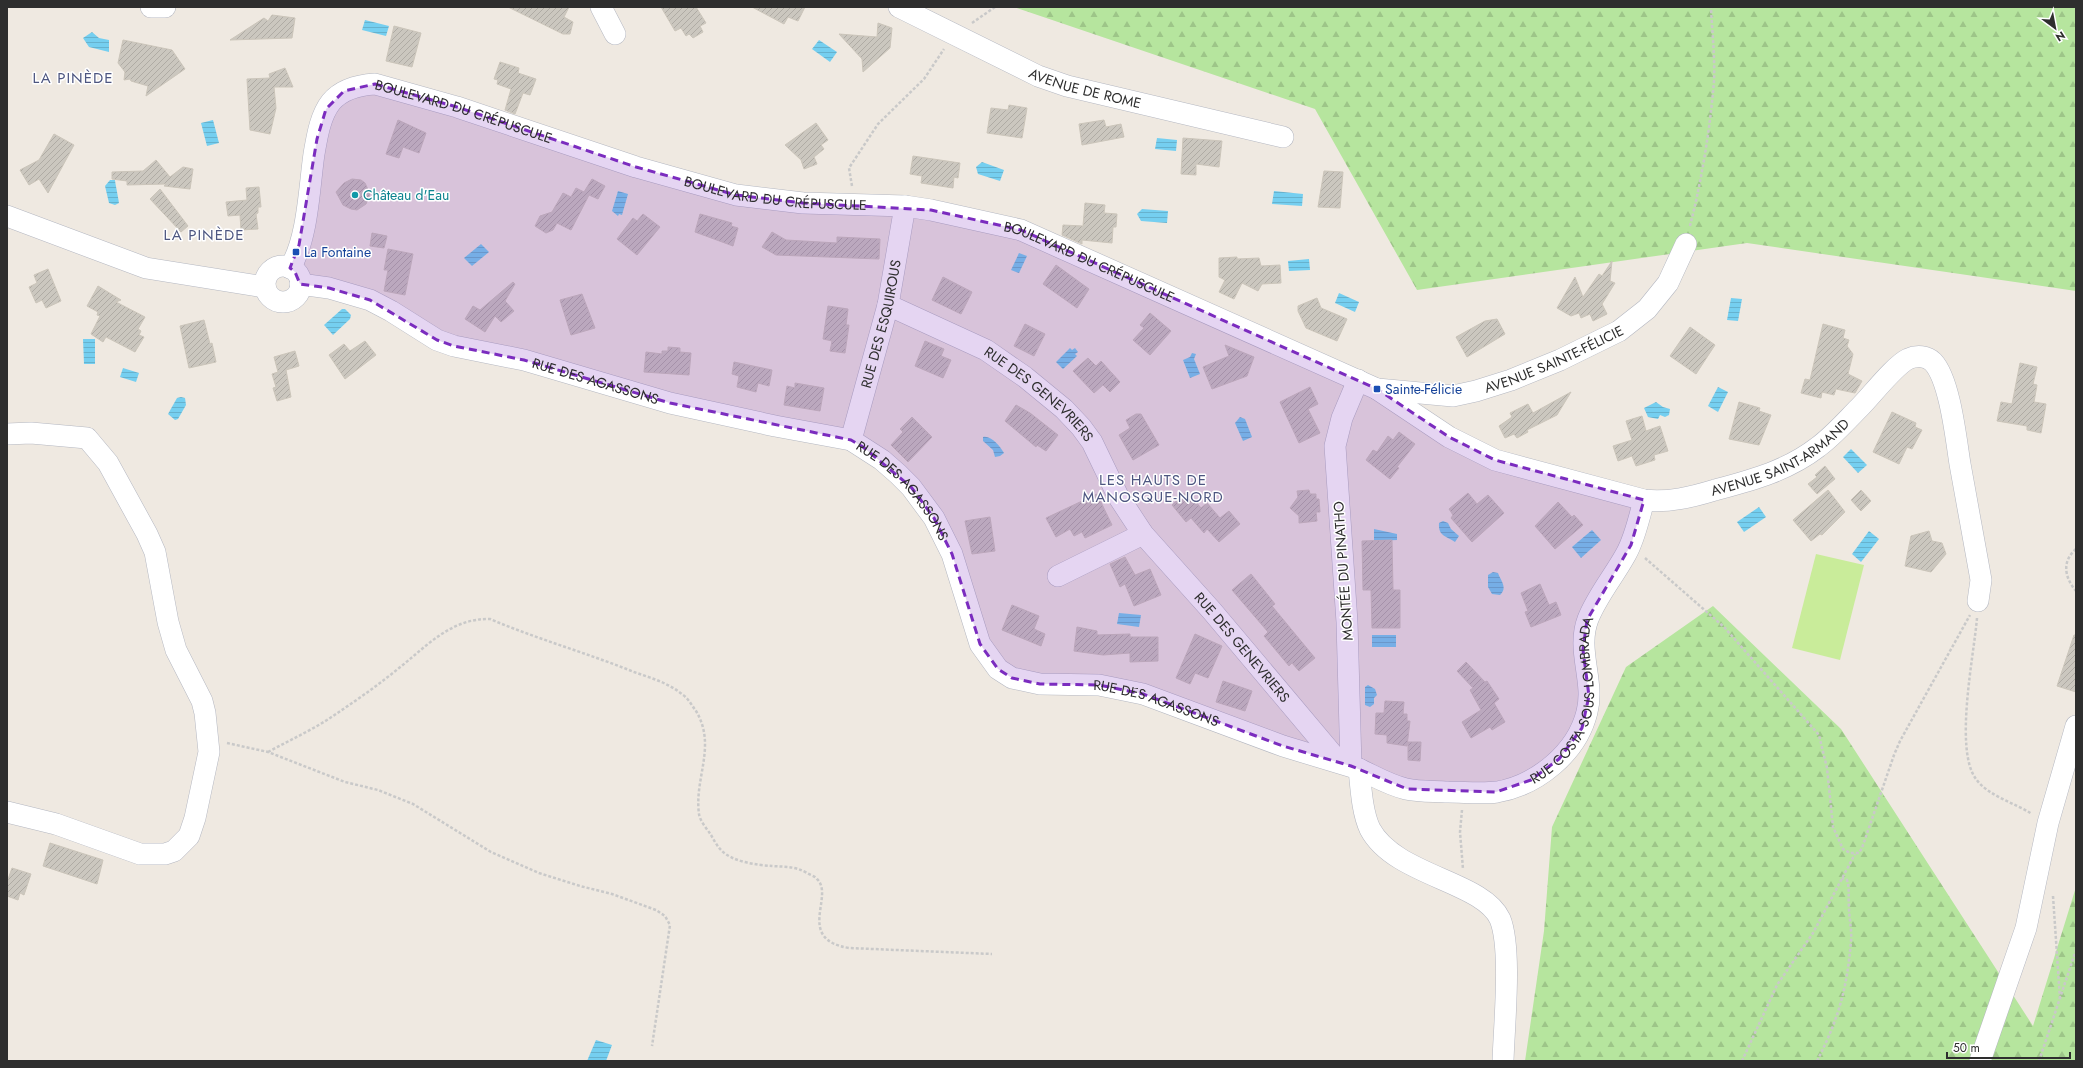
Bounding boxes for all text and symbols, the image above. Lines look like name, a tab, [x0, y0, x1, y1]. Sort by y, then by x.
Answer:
north arrow	[2035, 8, 2075, 48]
text: N	[2052, 27, 2068, 46]
street label: AVENUE DE ROME	[1025, 63, 1143, 113]
district label: LA PINÈDE	[33, 67, 113, 89]
street label: BOULEVARD DU CRÉPUSCULE	[373, 74, 555, 148]
street label: BOULEVARD DU CRÉPUSCULE	[682, 171, 867, 215]
place label: Château d'Eau	[363, 185, 449, 205]
marker: Château d'Eau	[350, 190, 360, 200]
street label: BOULEVARD DU CRÉPUSCULE	[1002, 216, 1178, 307]
district label: LA PINÈDE	[164, 224, 244, 246]
place label: La Fontaine	[304, 242, 371, 262]
marker: La Fontaine	[291, 247, 301, 257]
street label: RUE DES ESQUIROUS	[856, 258, 906, 390]
street label: AVENUE SAINTE-FÉLICIE	[1482, 320, 1627, 398]
street label: RUE DES GENEVRIERS	[980, 342, 1099, 446]
street label: RUE DES AGASSONS	[530, 353, 661, 409]
place label: Sainte-Félicie	[1385, 379, 1462, 399]
marker: Sainte-Félicie	[1372, 384, 1382, 394]
street label: AVENUE SAINT-ARMAND	[1708, 414, 1854, 501]
street label: RUE DES AGASSONS	[852, 436, 954, 544]
district label: LES HAUTS DE MANOSQUE-NORD	[1082, 469, 1224, 508]
street label: MONTÉE DU PINATHO	[1328, 501, 1358, 641]
street label: RUE DES GENEVRIERS	[1190, 588, 1295, 707]
street label: RUE COSTA SOUS LOMBRADA	[1526, 613, 1599, 789]
street label: RUE DES AGASSONS	[1093, 675, 1222, 731]
scale bar	[1947, 1034, 2070, 1060]
text: 50 m	[1953, 1039, 1980, 1057]

